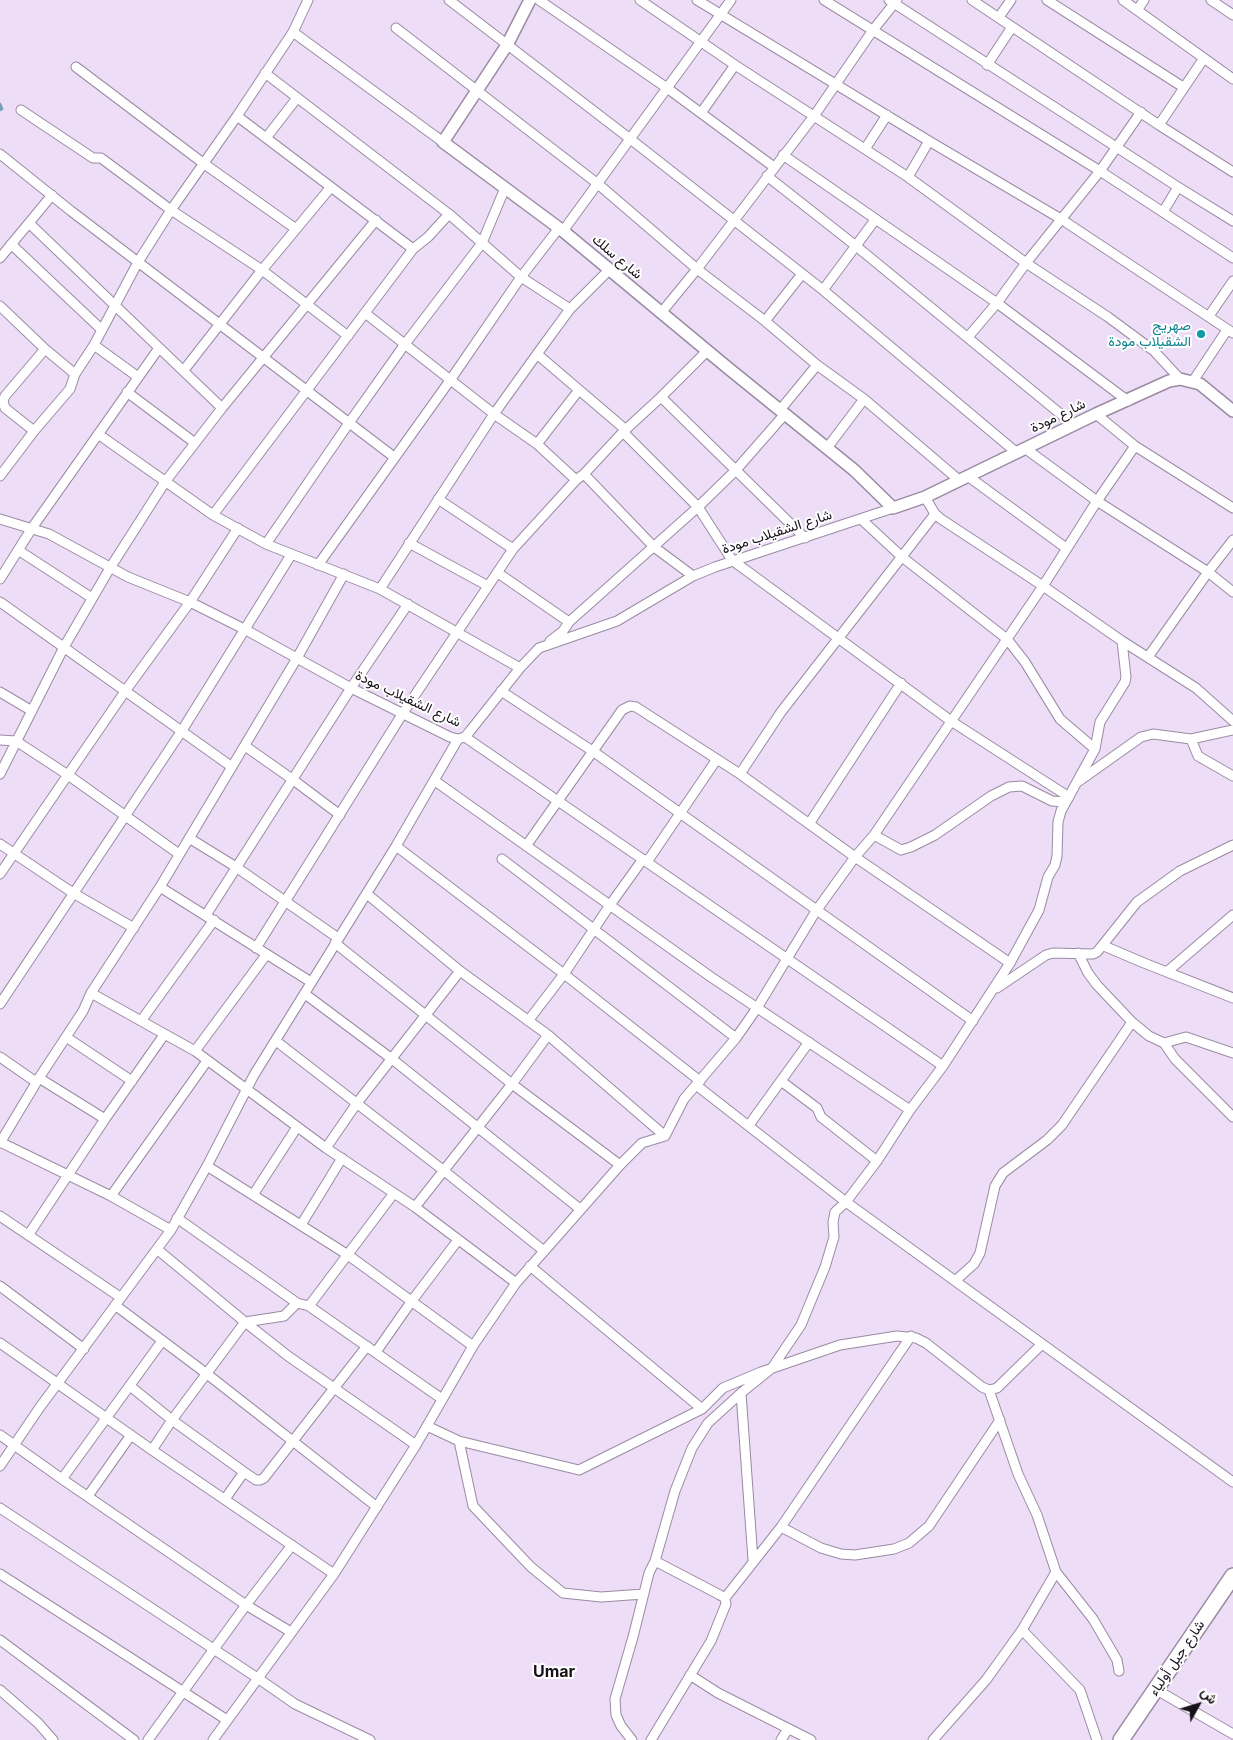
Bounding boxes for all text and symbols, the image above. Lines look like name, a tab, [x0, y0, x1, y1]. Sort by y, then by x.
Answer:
street label: شارع سلك	[588, 231, 646, 283]
place label: صهريج الشقيلاب مودة	[1108, 318, 1191, 351]
marker: صهريج الشقيلاب مودة	[1195, 328, 1207, 340]
street label: شارع مودة	[1028, 396, 1088, 436]
street label: شارع الشقيلاب مودة	[720, 506, 834, 558]
street label: شارع الشقيلاب مودة	[352, 667, 464, 731]
street label: شارع جبل أولياء	[1146, 1617, 1208, 1699]
district label: Umar	[533, 1662, 575, 1682]
north arrow	[1173, 1680, 1223, 1730]
text: ش	[1198, 1683, 1222, 1707]

